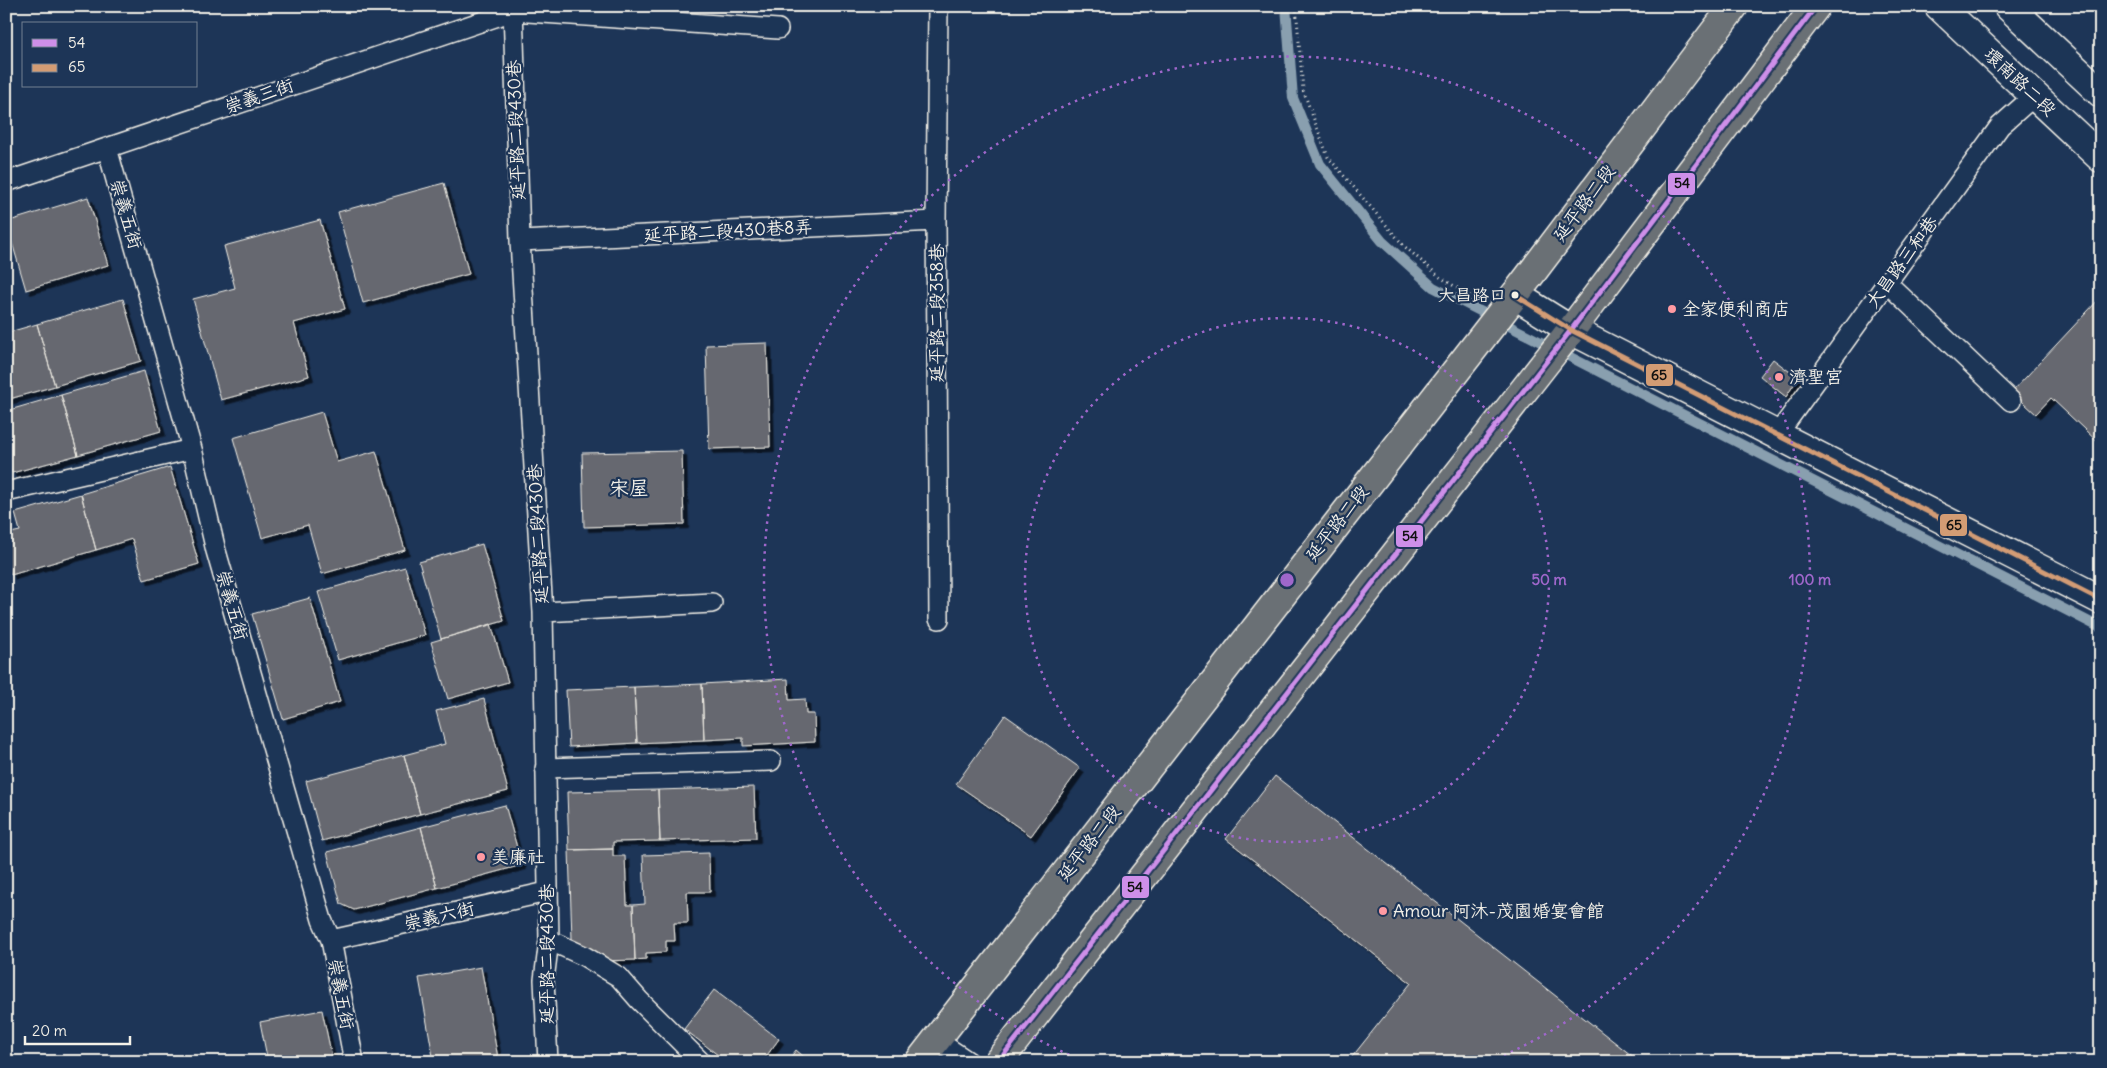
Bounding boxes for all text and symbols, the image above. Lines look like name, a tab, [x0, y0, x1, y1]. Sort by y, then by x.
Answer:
legend	[22, 22, 198, 88]
text: 54	[68, 33, 86, 52]
street label: 環南路二段	[1980, 43, 2061, 121]
text: 65	[68, 57, 85, 76]
street label: 延平路二段430巷	[502, 59, 529, 201]
street label: 崇義三街	[221, 73, 297, 118]
street label: 延平路二段	[1547, 160, 1620, 246]
line badge: 54	[1667, 172, 1696, 196]
text: 54	[1674, 174, 1690, 192]
street label: 崇義五街	[106, 176, 147, 252]
street label: 大昌路三和巷	[1861, 211, 1943, 312]
street label: 延平路二段430巷8弄	[643, 215, 813, 246]
street label: 延平路二段358巷	[925, 244, 948, 382]
place label: 大昌路口	[1438, 284, 1506, 306]
marker: 大昌路口	[1510, 290, 1520, 300]
place label: 全家便利商店	[1682, 297, 1790, 320]
marker: 全家便利商店	[1666, 303, 1678, 315]
line badge: 65	[1645, 363, 1674, 387]
place label: 濟聖宮	[1789, 365, 1843, 388]
text: 65	[1651, 366, 1667, 384]
marker: 濟聖宮	[1773, 371, 1785, 383]
street label: 延平路二段430巷	[522, 463, 553, 605]
district label: 宋屋	[609, 475, 649, 500]
street label: 延平路二段	[1300, 480, 1373, 565]
line badge: 65	[1939, 513, 1968, 537]
text: 65	[1946, 516, 1962, 534]
line badge: 54	[1395, 524, 1424, 548]
text: 54	[1402, 527, 1418, 545]
street label: 崇義五街	[212, 567, 253, 643]
text: 50 m	[1531, 570, 1567, 589]
text: 100 m	[1789, 570, 1831, 589]
centre of rings	[1278, 571, 1296, 589]
street label: 延平路二段	[1052, 800, 1125, 885]
place label: 美廉社	[491, 845, 545, 868]
marker: 美廉社	[475, 851, 487, 863]
line badge: 54	[1121, 875, 1150, 899]
text: 54	[1127, 878, 1143, 896]
street label: 延平路二段430巷	[535, 884, 558, 1024]
street label: 崇義六街	[401, 896, 477, 935]
place label: Amour 阿沐-茂園婚宴會館	[1393, 899, 1604, 922]
marker: Amour 阿沐-茂園婚宴會館	[1377, 905, 1389, 917]
street label: 崇義五街	[323, 956, 360, 1031]
scale bar	[25, 1013, 130, 1045]
text: 20 m	[32, 1021, 67, 1040]

